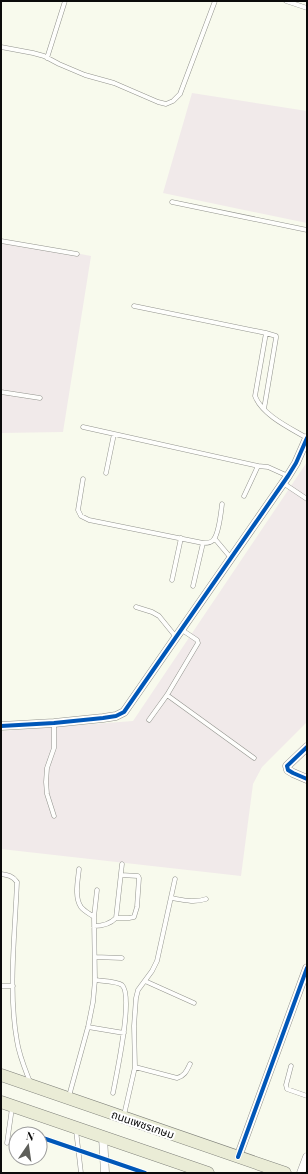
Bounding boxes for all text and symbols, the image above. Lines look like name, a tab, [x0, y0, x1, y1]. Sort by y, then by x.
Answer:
street label: ถนนเพชรเกษม	[109, 1106, 177, 1142]
north arrow	[8, 1126, 48, 1166]
text: N	[25, 1128, 36, 1144]

